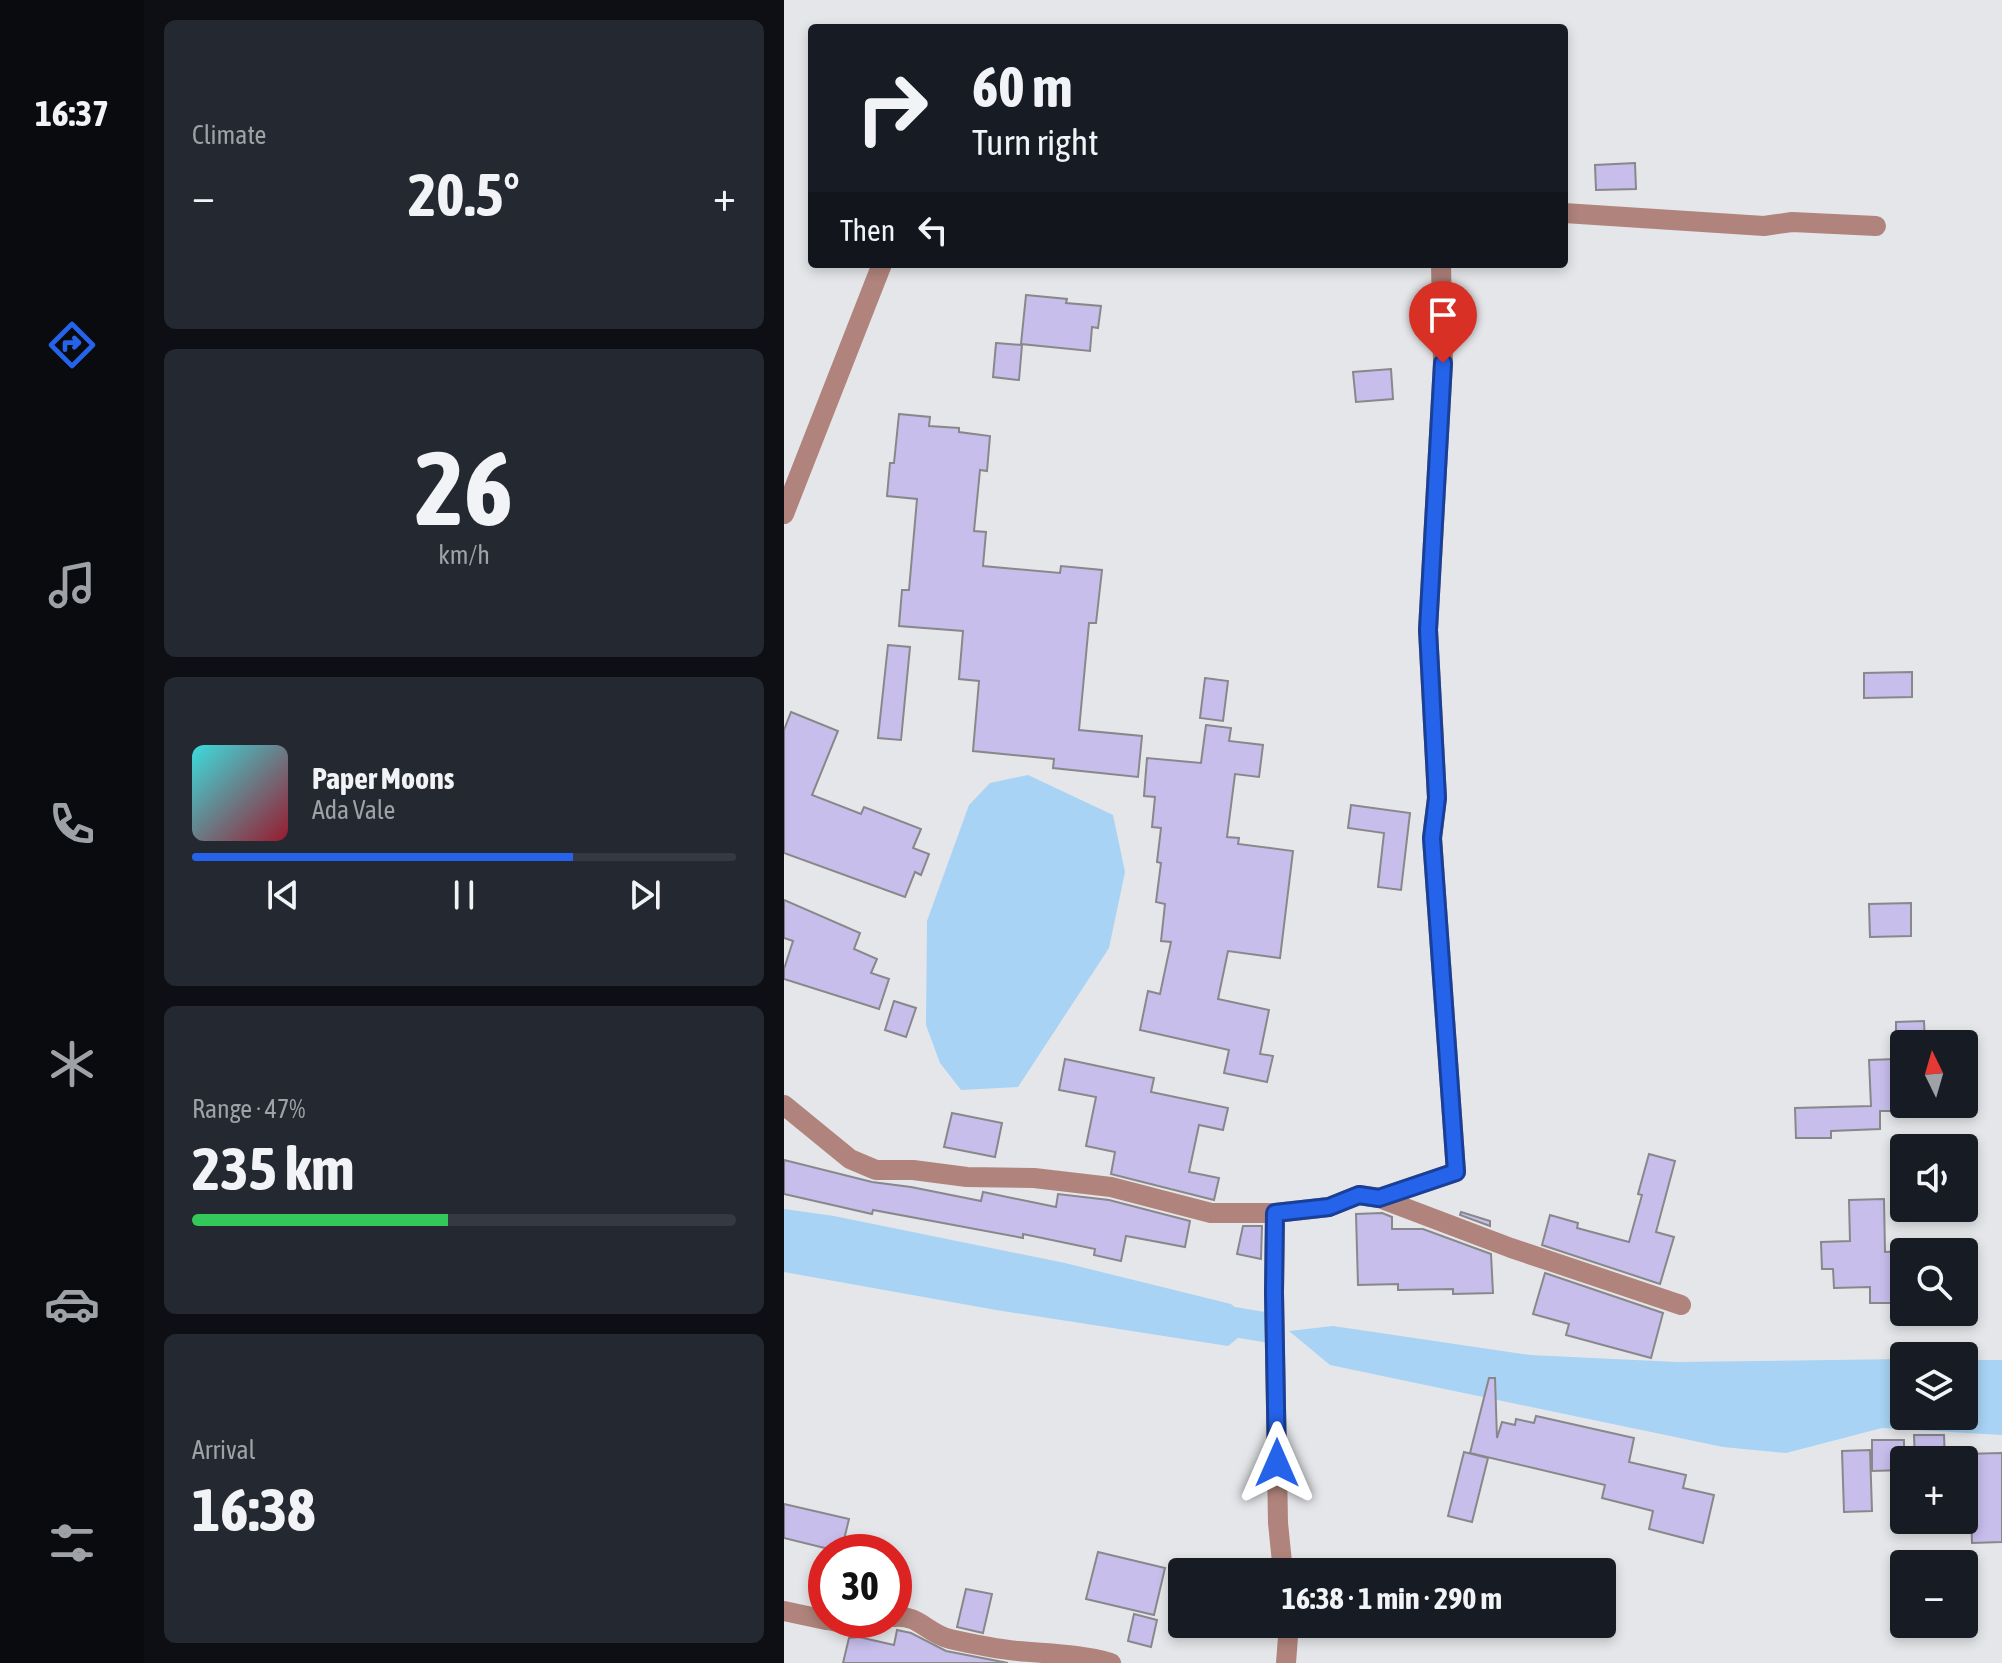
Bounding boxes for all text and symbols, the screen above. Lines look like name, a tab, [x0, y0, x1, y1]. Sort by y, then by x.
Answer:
text: 60 m	[972, 55, 1073, 119]
icon: right	[840, 56, 944, 160]
text: 16:37	[35, 92, 109, 134]
text: Climate	[192, 120, 266, 150]
text: Turn right	[972, 121, 1099, 163]
text: 20.5°	[408, 160, 520, 229]
text: −	[192, 170, 215, 220]
text: +	[713, 170, 736, 220]
icon: left	[911, 208, 955, 252]
text: Then	[840, 213, 895, 247]
pin	[1409, 281, 1477, 363]
icon: arrive	[1421, 293, 1465, 337]
icon: directions	[44, 317, 100, 373]
text: 26	[415, 428, 513, 547]
text: km/h	[438, 540, 490, 570]
icon: music	[44, 557, 100, 613]
text: Paper Moons	[312, 761, 454, 795]
text: Ada Vale	[312, 795, 395, 825]
icon: phone	[44, 796, 100, 852]
icon: previous	[261, 873, 305, 917]
icon: pause	[442, 873, 486, 917]
icon: next	[623, 873, 667, 917]
north arrow	[1890, 1030, 1978, 1118]
map controls	[1890, 1030, 1978, 1638]
icon: climate	[44, 1036, 100, 1092]
text: Range · 47%	[192, 1094, 305, 1124]
text: 235 km	[192, 1134, 354, 1203]
button: sound	[1890, 1134, 1978, 1222]
button: search	[1890, 1238, 1978, 1326]
icon: car	[44, 1276, 100, 1332]
button: layers	[1890, 1342, 1978, 1430]
position arrow	[1235, 1421, 1319, 1505]
text: Arrival	[192, 1435, 256, 1465]
button: +	[1890, 1446, 1978, 1534]
text: 16:38	[192, 1475, 315, 1544]
icon: filters	[44, 1515, 100, 1571]
speed limit sign: 30	[808, 1534, 912, 1638]
button: −	[1890, 1550, 1978, 1638]
text: 16:38 · 1 min · 290 m	[1282, 1581, 1502, 1615]

